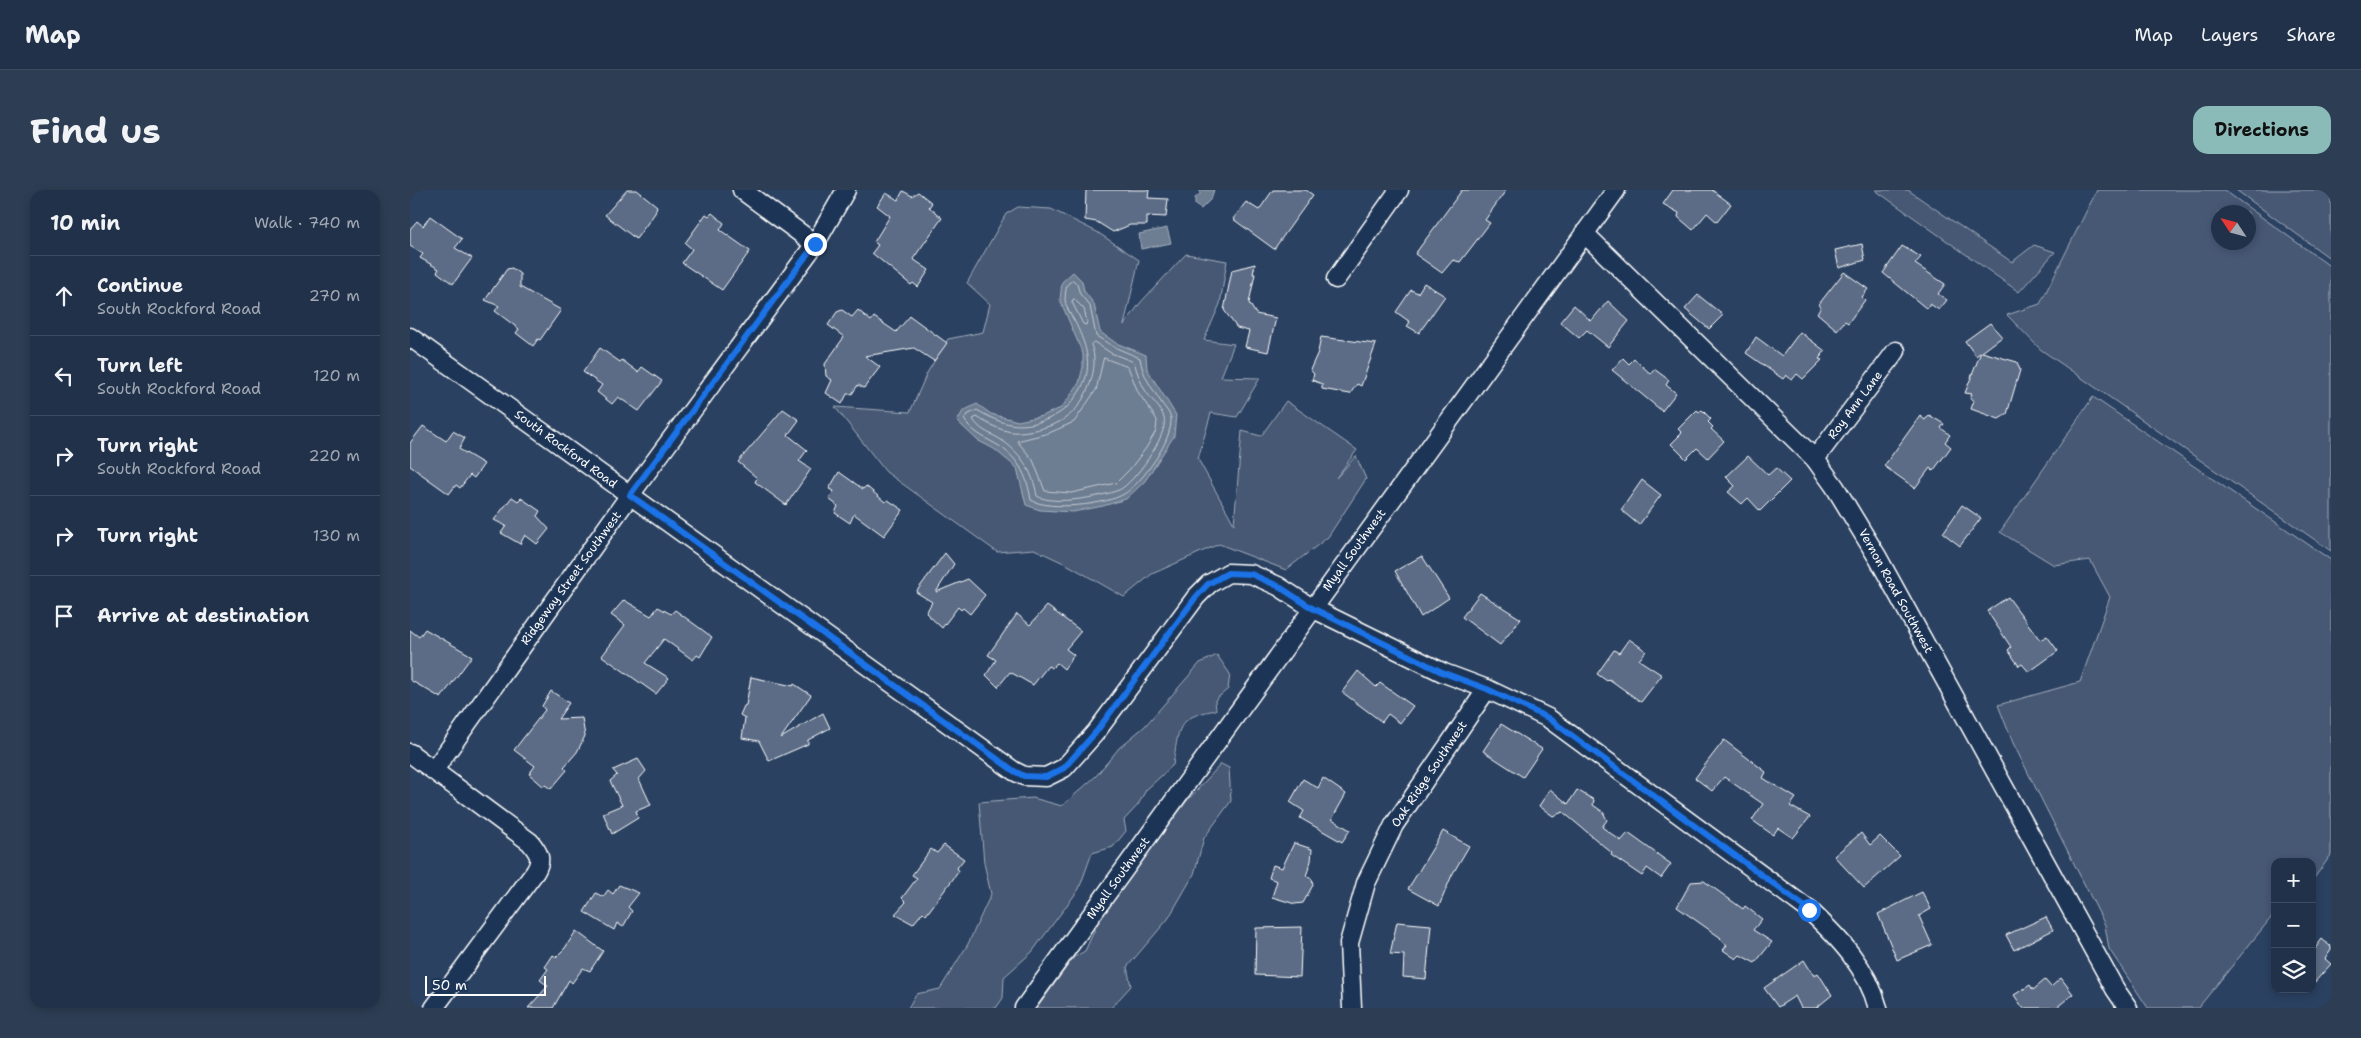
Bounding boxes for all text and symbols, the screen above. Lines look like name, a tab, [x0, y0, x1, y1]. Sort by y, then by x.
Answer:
text: Map	[25, 19, 81, 51]
text: Map	[2135, 23, 2173, 47]
text: Layers	[2201, 23, 2258, 47]
text: Share	[2286, 23, 2336, 47]
button: Directions	[2193, 106, 2331, 154]
text: Find us	[30, 107, 161, 154]
north arrow	[2211, 205, 2256, 250]
text: 10 min	[50, 209, 120, 237]
text: Walk · 740 m	[254, 212, 360, 233]
route end	[804, 233, 827, 256]
text: Continue	[97, 273, 183, 298]
icon: ahead	[50, 282, 78, 310]
text: 270 m	[309, 285, 360, 306]
text: South Rockford Road	[97, 298, 261, 319]
text: Turn left	[97, 353, 183, 378]
icon: left	[50, 362, 78, 390]
text: 120 m	[313, 365, 360, 386]
street label: Roy Ann Lane	[1824, 367, 1886, 442]
text: South Rockford Road	[97, 378, 261, 399]
street label: South Rockford Road	[511, 406, 621, 492]
text: Turn right	[97, 433, 198, 458]
icon: right	[50, 442, 78, 470]
text: 220 m	[308, 445, 360, 466]
text: South Rockford Road	[97, 458, 261, 479]
street label: Myall Southwest	[1319, 506, 1389, 594]
street label: Ridgeway Street Southwest	[517, 508, 625, 648]
icon: right	[50, 522, 78, 550]
text: Turn right	[97, 523, 198, 548]
text: 130 m	[313, 525, 360, 546]
street label: Vernon Road Southwest	[1855, 526, 1937, 656]
icon: arrive	[50, 602, 78, 630]
text: Arrive at destination	[97, 603, 309, 628]
street label: Oak Ridge Southwest	[1387, 718, 1471, 830]
street label: Myall Southwest	[1083, 834, 1153, 922]
map controls	[2271, 858, 2316, 993]
button: +	[2271, 858, 2316, 903]
route start	[1798, 899, 1821, 922]
button: −	[2271, 903, 2316, 948]
button: layers	[2271, 948, 2316, 993]
scale bar	[425, 973, 546, 996]
text: 50 m	[432, 976, 467, 994]

